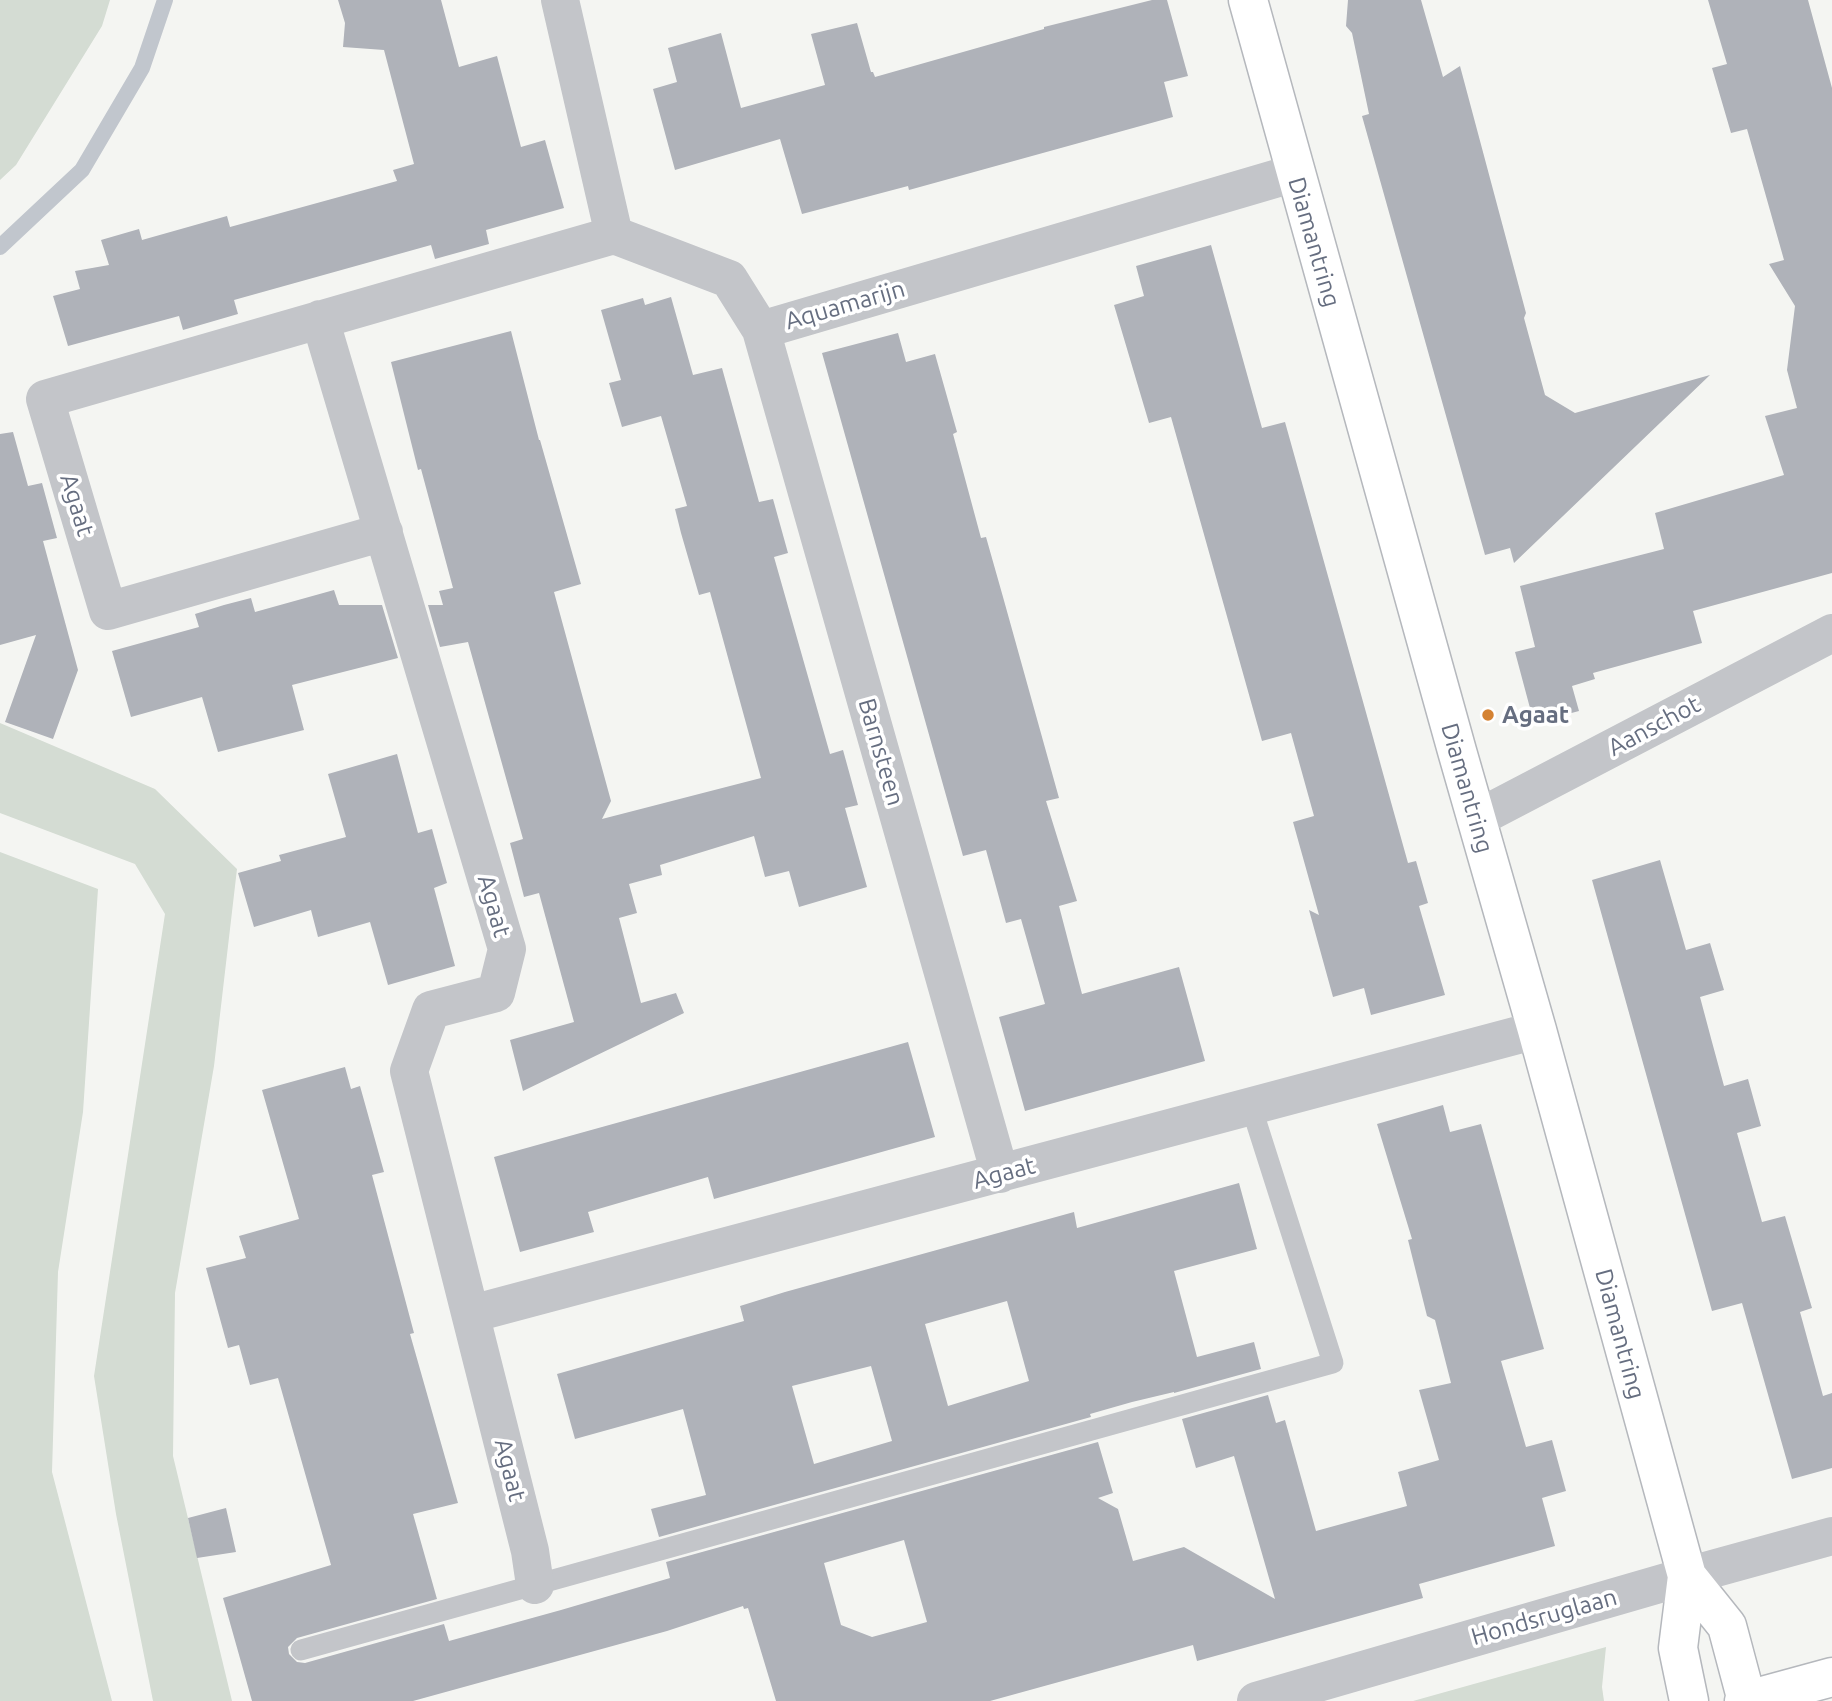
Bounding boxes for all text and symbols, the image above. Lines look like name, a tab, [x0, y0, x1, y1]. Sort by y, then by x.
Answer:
street label: Diamantring	[1282, 174, 1346, 310]
street label: Aquamarijn	[782, 274, 908, 336]
street label: Agaat	[54, 470, 100, 540]
street label: Aanschot	[1603, 690, 1705, 762]
street label: Barnsteen	[852, 695, 910, 809]
place label: Agaat	[1502, 701, 1569, 729]
marker: Agaat	[1480, 707, 1496, 723]
street label: Diamantring	[1435, 720, 1499, 856]
street label: Agaat	[471, 872, 517, 940]
street label: Agaat	[970, 1151, 1038, 1195]
street label: Diamantring	[1589, 1266, 1651, 1402]
street label: Agaat	[488, 1436, 532, 1504]
street label: Hondsruglaan	[1468, 1582, 1620, 1652]

